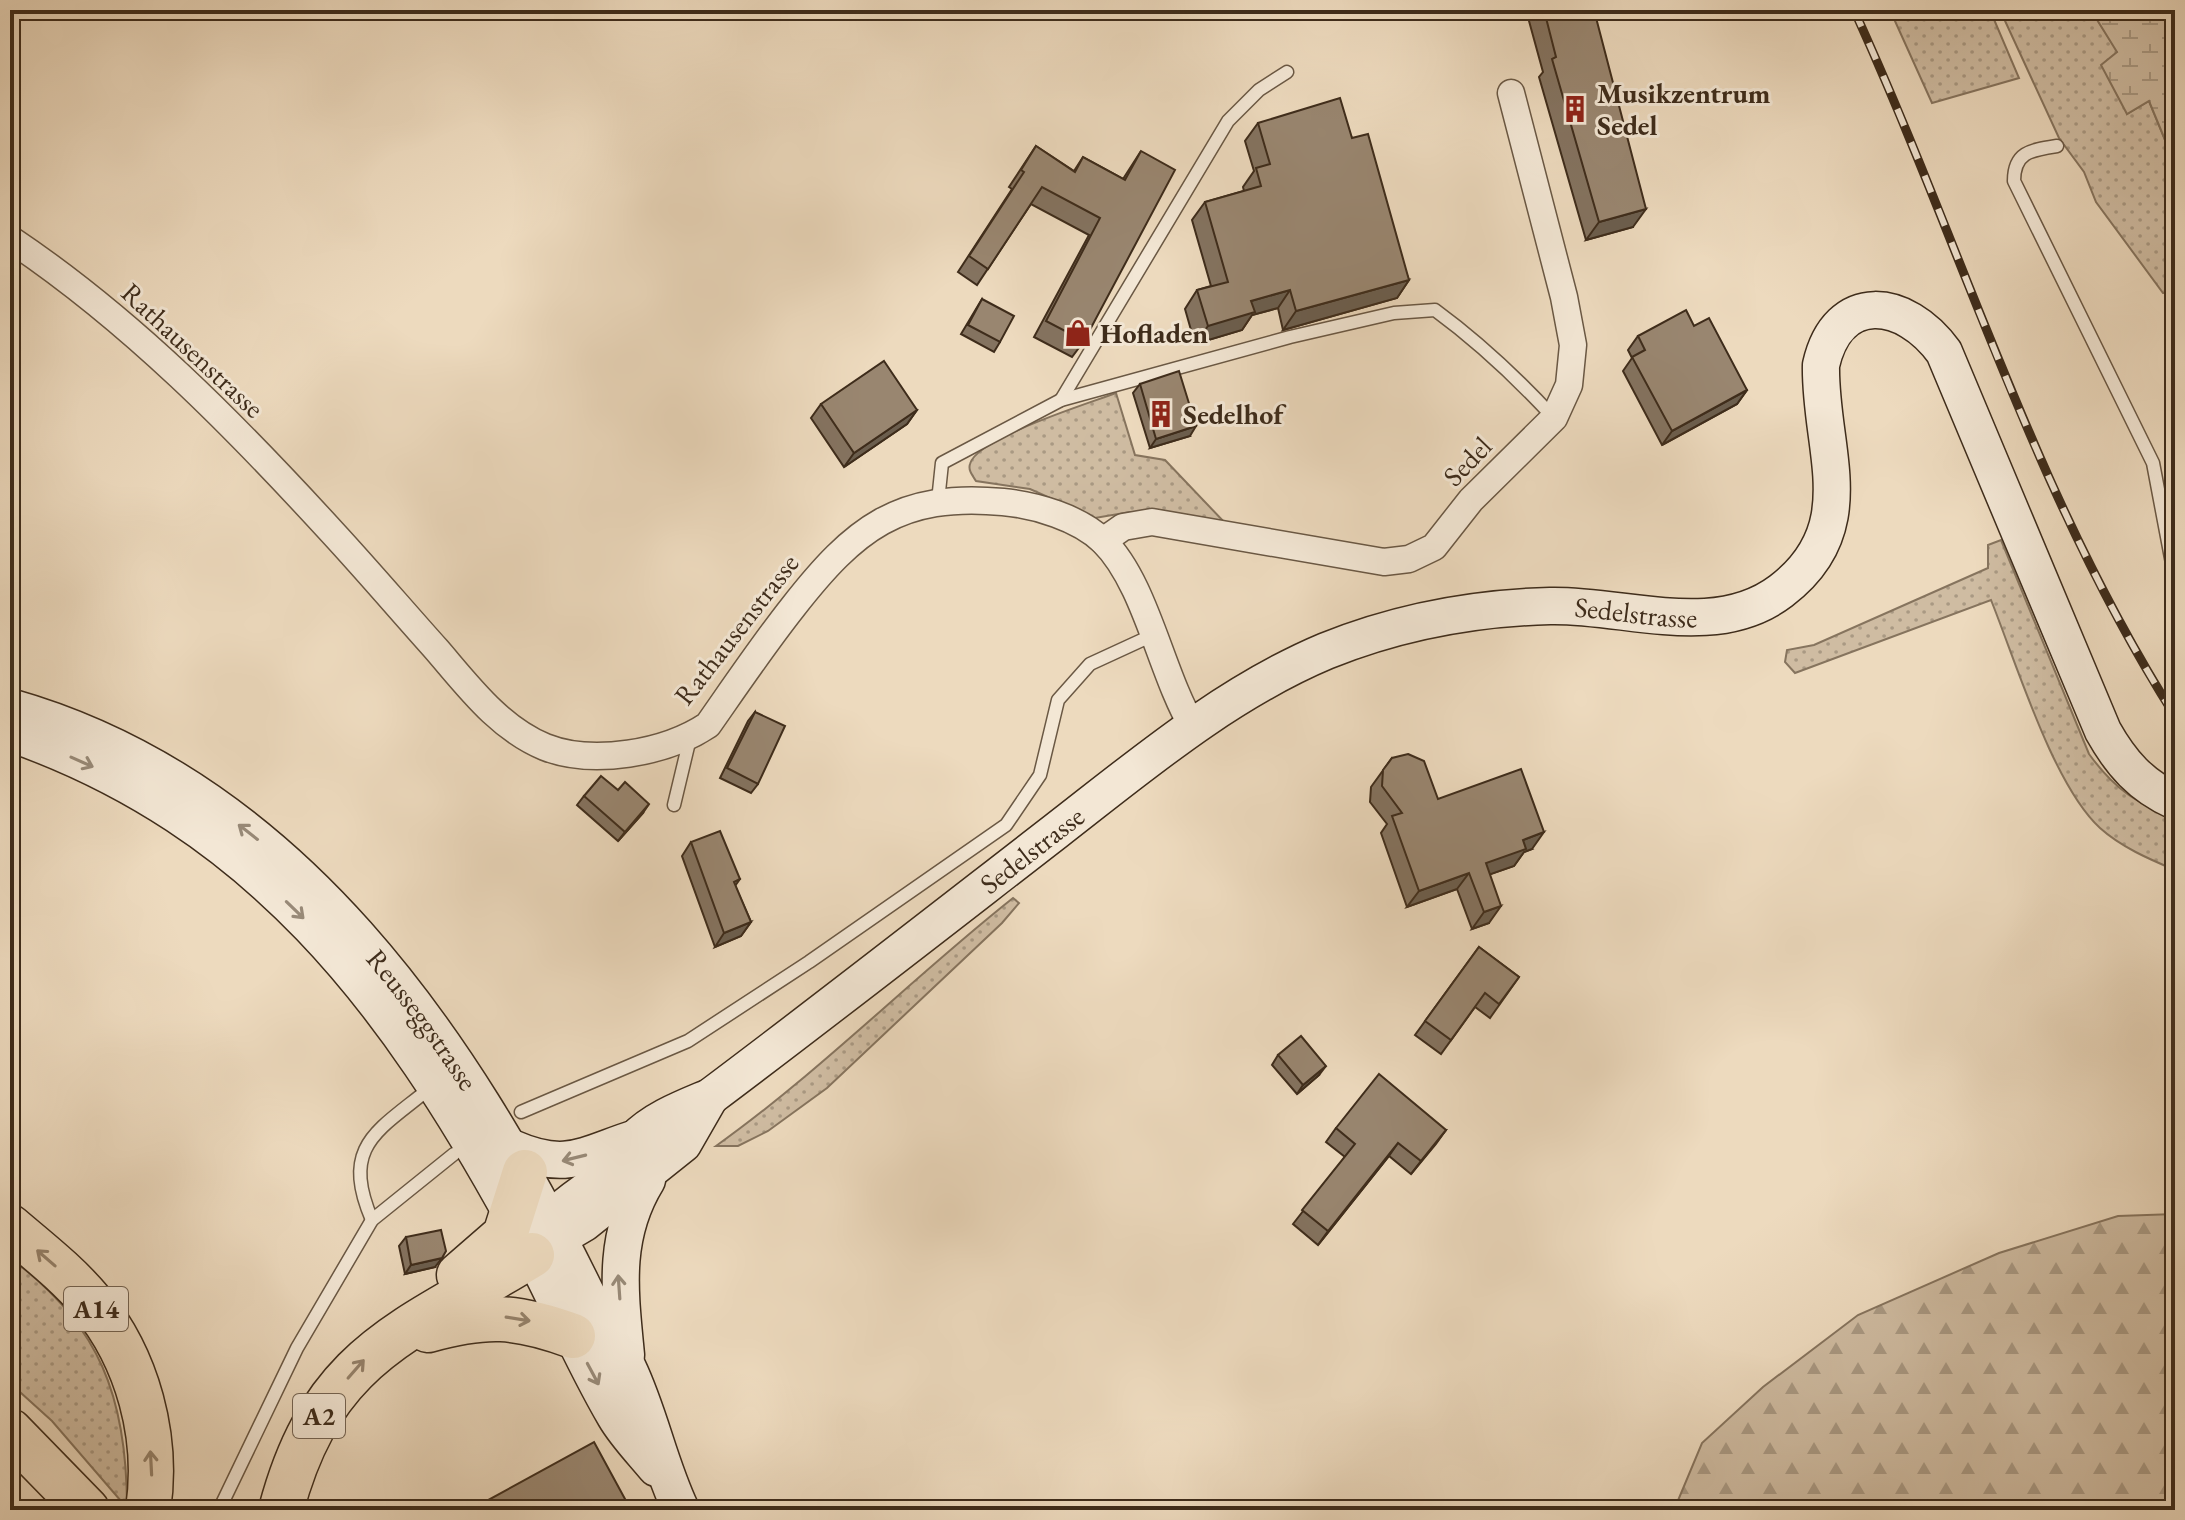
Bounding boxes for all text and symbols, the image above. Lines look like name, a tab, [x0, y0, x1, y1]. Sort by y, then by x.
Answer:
place label: Musikzentrum Sedel	[1597, 75, 1771, 143]
building icon: Musikzentrum Sedel	[1560, 94, 1590, 124]
street label: Rathausenstrasse	[114, 275, 272, 425]
place label: Hofladen	[1100, 315, 1208, 351]
shop icon: Hofladen	[1063, 318, 1093, 348]
place label: Sedelhof	[1183, 396, 1287, 432]
building icon: Sedelhof	[1146, 399, 1176, 429]
street label: Sedel	[1435, 428, 1499, 493]
street label: Rathausenstrasse	[666, 546, 806, 712]
street label: Sedelstrasse	[1573, 589, 1697, 635]
one-way arrow	[70, 756, 94, 771]
street label: Sedelstrasse	[972, 798, 1091, 902]
one-way arrow	[238, 823, 259, 840]
one-way arrow	[285, 900, 305, 919]
street label: Reusseggstrasse	[359, 941, 486, 1097]
one-way arrow	[561, 1152, 587, 1167]
one-way arrow	[36, 1249, 57, 1267]
one-way arrow	[611, 1274, 626, 1301]
road number: A14	[64, 1287, 128, 1331]
one-way arrow	[504, 1312, 530, 1327]
one-way arrow	[347, 1359, 365, 1379]
one-way arrow	[586, 1362, 602, 1385]
road number: A2	[293, 1394, 345, 1438]
one-way arrow	[143, 1450, 158, 1477]

